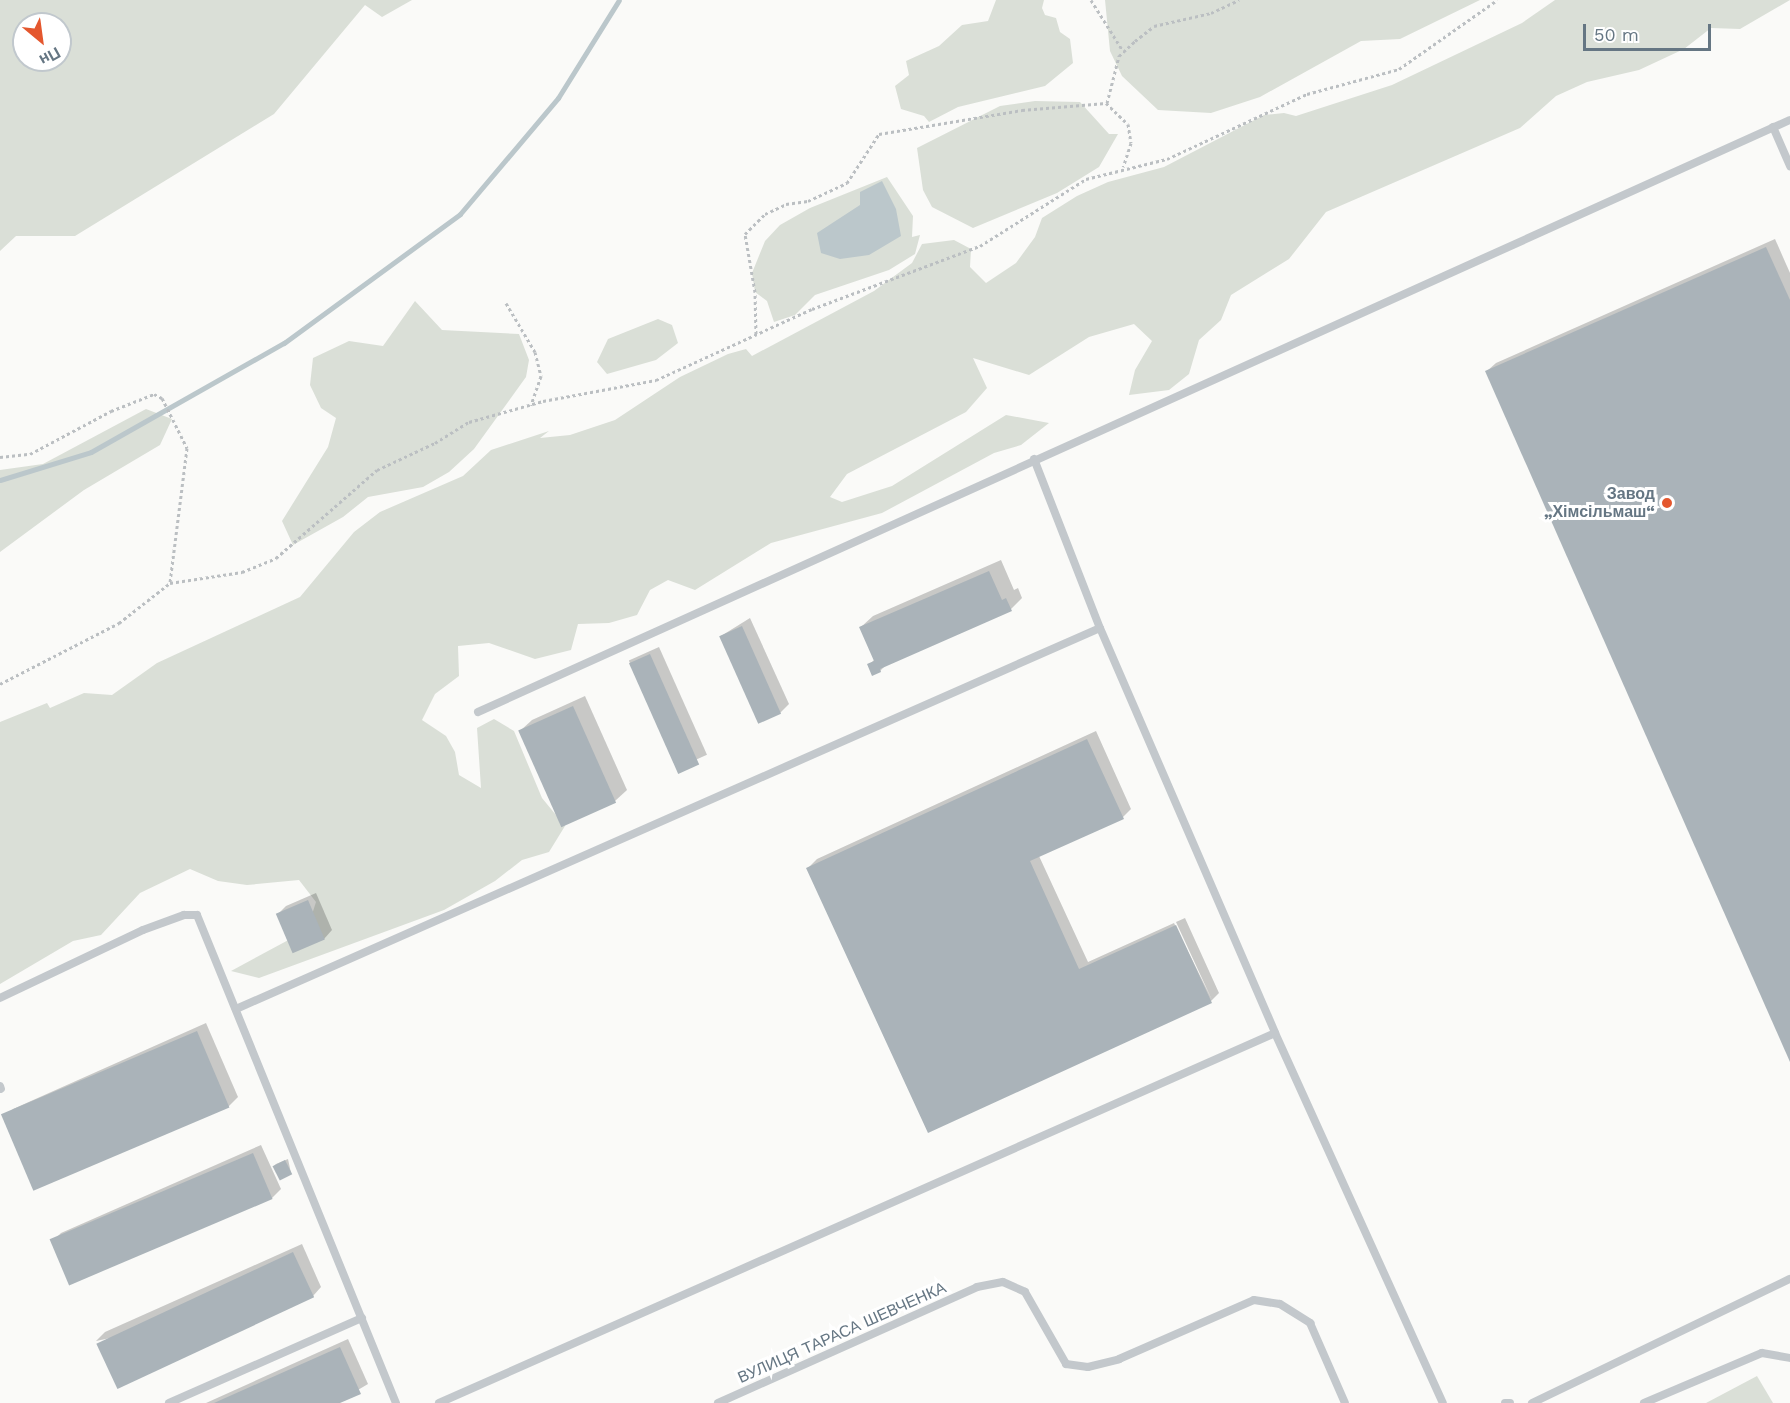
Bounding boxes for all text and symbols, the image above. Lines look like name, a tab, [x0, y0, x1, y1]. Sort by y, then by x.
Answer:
north arrow	[12, 12, 72, 72]
scale bar	[1586, 12, 1714, 50]
text: 50 m	[1594, 24, 1639, 45]
text: Пн	[36, 43, 64, 70]
place label: Завод „Хімсільмаш“	[1544, 484, 1655, 522]
marker: Завод „Хімсільмаш“	[1660, 496, 1674, 510]
street label: ВУЛИЦЯ ТАРАСА ШЕВЧЕНКА	[735, 1278, 949, 1388]

